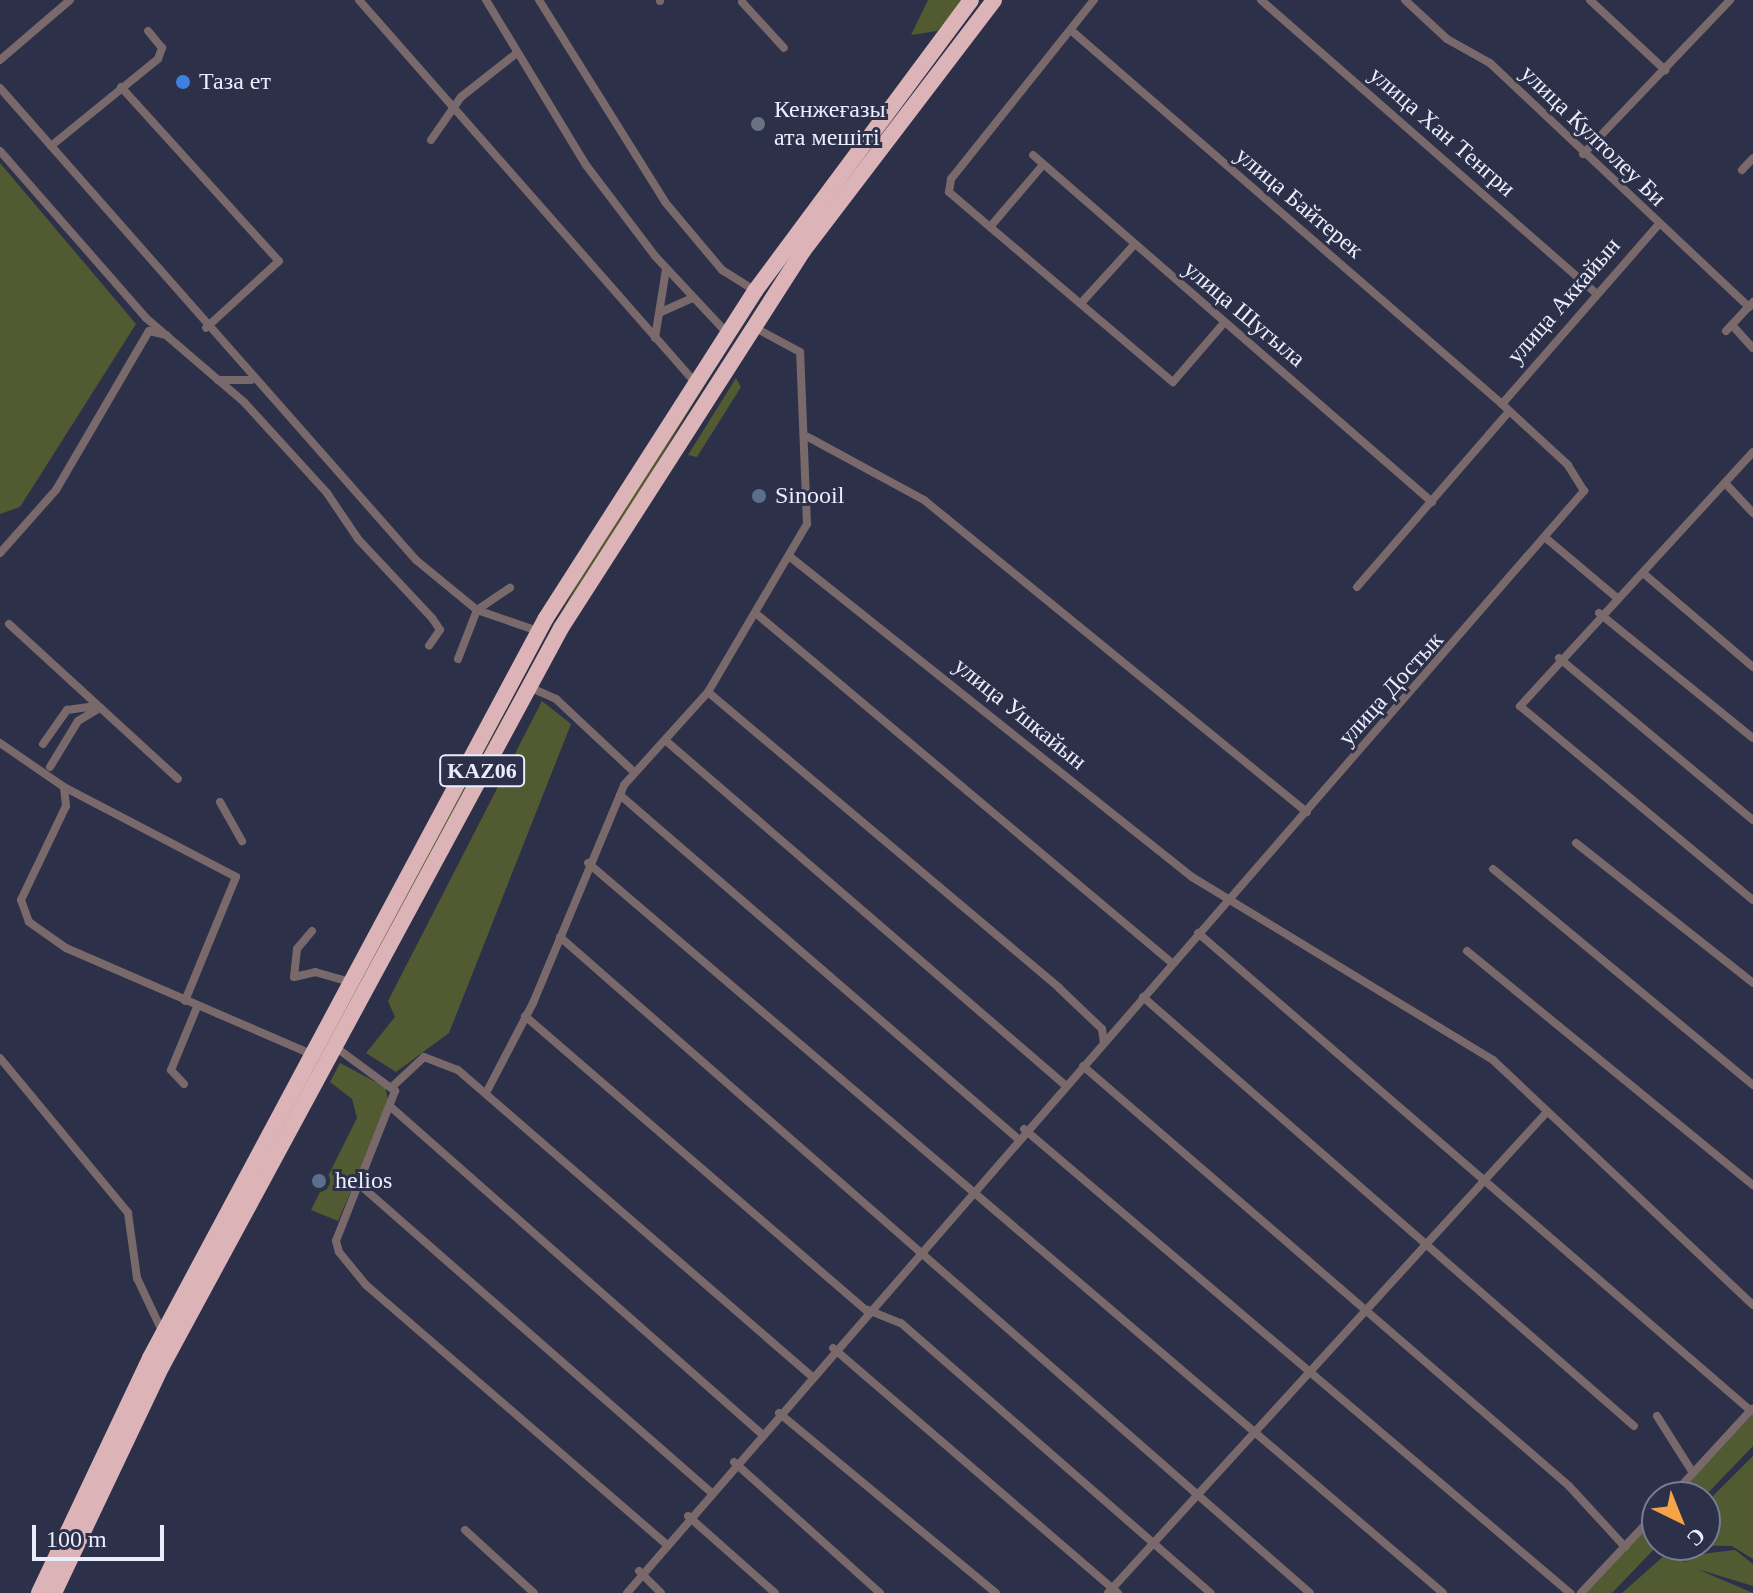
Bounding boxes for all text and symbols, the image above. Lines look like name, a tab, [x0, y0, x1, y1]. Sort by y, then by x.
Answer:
street label: улица Култолеу Би	[1514, 59, 1672, 213]
street label: улица Хан Тенгри	[1363, 61, 1521, 203]
place label: Таза ет	[199, 68, 271, 96]
marker: Таза ет	[174, 73, 192, 91]
place label: Кенжеғазы ата мешіті	[774, 96, 886, 152]
marker: Кенжеғазы ата мешіті	[749, 115, 767, 133]
street label: улица Байтерек	[1229, 141, 1369, 265]
street label: улица Аккайын	[1501, 232, 1627, 370]
street label: улица Шугыла	[1177, 255, 1311, 373]
place label: Sinooil	[775, 482, 844, 510]
marker: Sinooil	[750, 487, 768, 505]
street label: улица Достык	[1332, 626, 1450, 752]
street label: улица Ушкайын	[948, 652, 1092, 776]
road number: KАZ06	[438, 753, 526, 789]
place label: helios	[335, 1167, 392, 1195]
marker: helios	[310, 1172, 328, 1190]
north arrow	[1641, 1481, 1721, 1561]
scale bar	[36, 1509, 168, 1559]
text: С	[1682, 1523, 1711, 1552]
text: 100 m	[46, 1526, 107, 1552]

